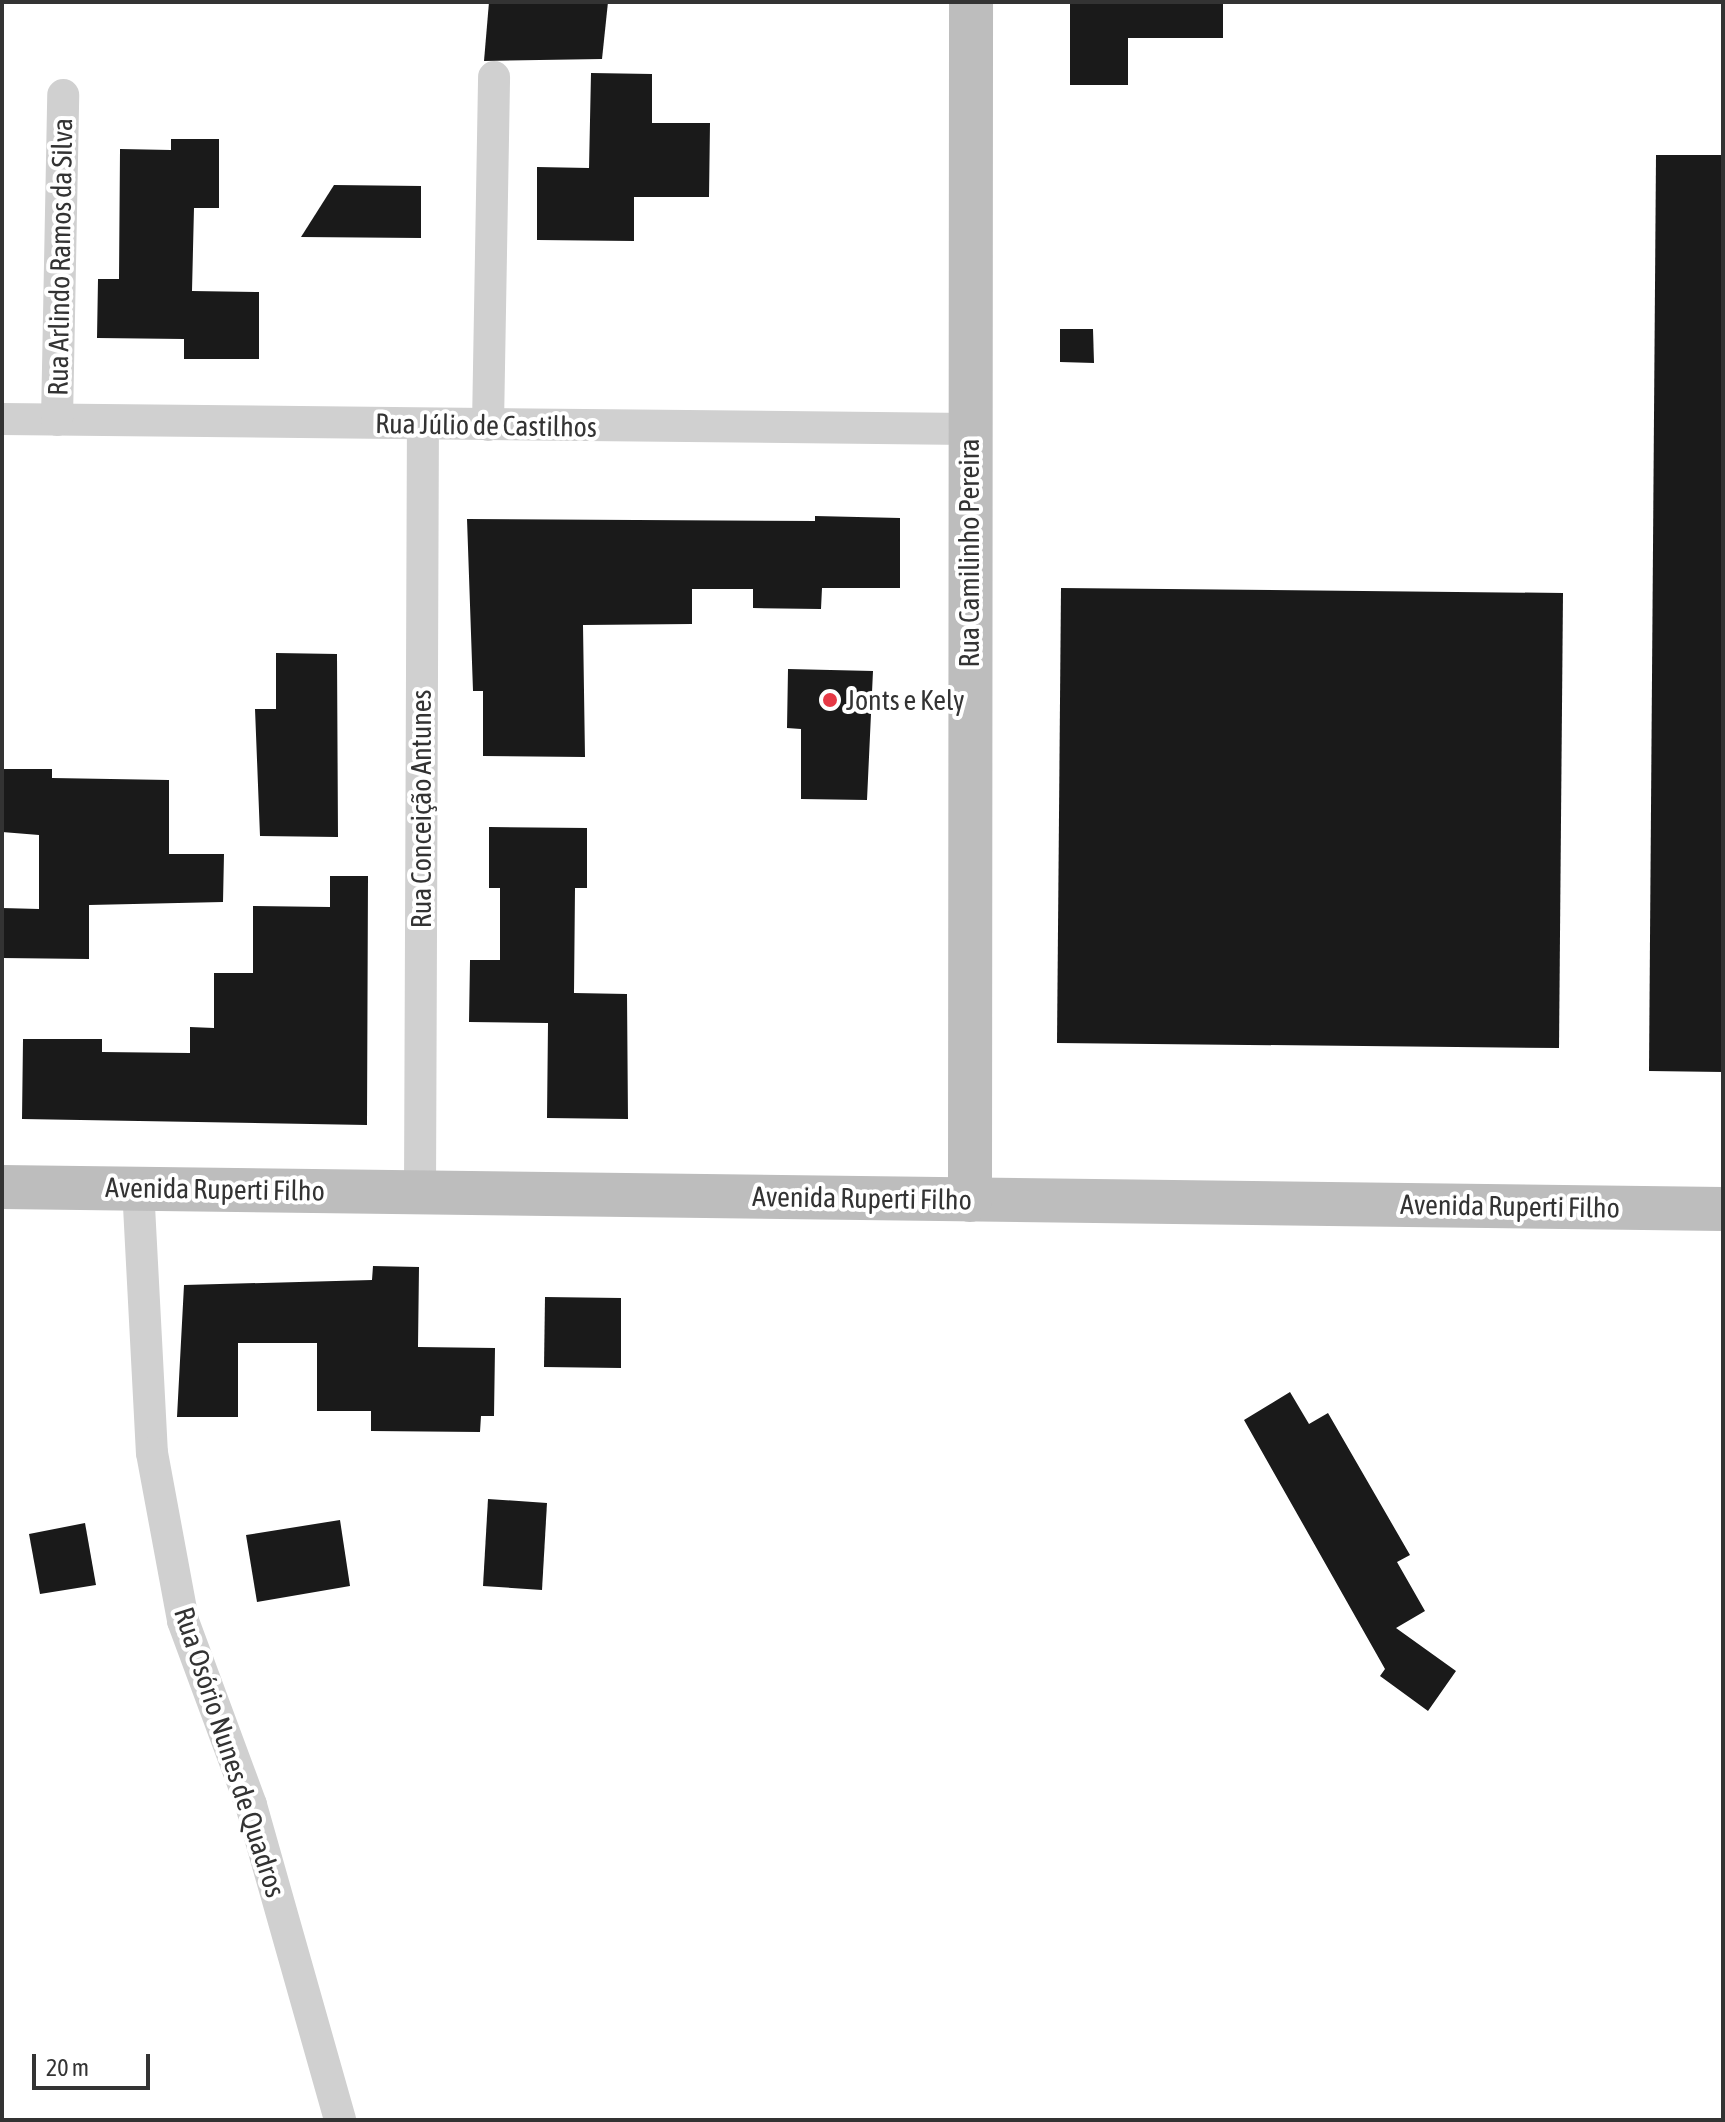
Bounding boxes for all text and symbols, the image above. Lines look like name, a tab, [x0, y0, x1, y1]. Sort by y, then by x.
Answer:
street label: Rua Arlindo Ramos da Silva	[41, 118, 79, 396]
street label: Rua Júlio de Castilhos	[375, 406, 597, 444]
street label: Rua Camilinho Pereira	[952, 439, 986, 667]
place label: Jonts e Kely	[846, 683, 965, 717]
street label: Rua Conceição Antunes	[404, 690, 438, 928]
marker: Jonts e Kely	[821, 691, 839, 709]
street label: Avenida Ruperti Filho	[105, 1170, 325, 1208]
street label: Avenida Ruperti Filho	[752, 1179, 972, 1217]
street label: Avenida Ruperti Filho	[1400, 1187, 1620, 1225]
street label: Rua Osório Nunes de Quadros	[167, 1603, 293, 1901]
scale bar	[36, 2038, 154, 2088]
text: 20 m	[46, 2054, 89, 2081]

